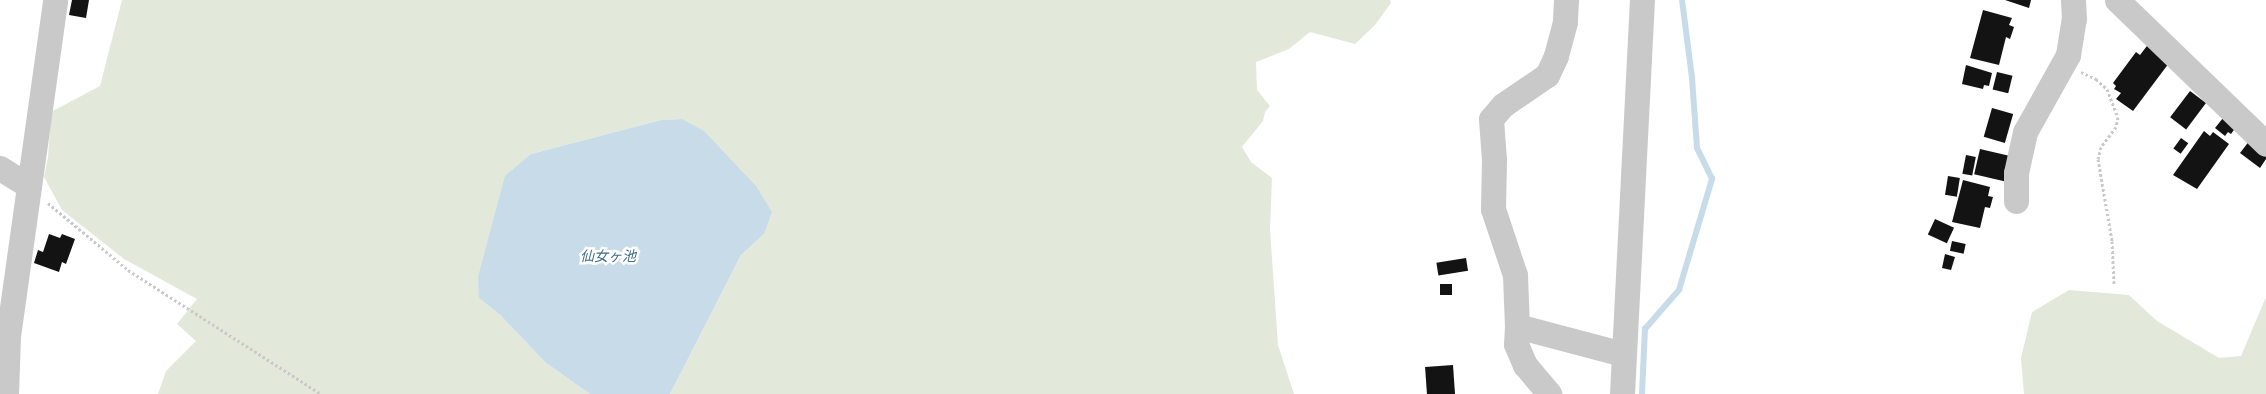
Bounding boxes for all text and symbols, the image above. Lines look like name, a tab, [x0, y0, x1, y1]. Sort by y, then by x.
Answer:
water label: 仙女ヶ池	[580, 248, 636, 264]

